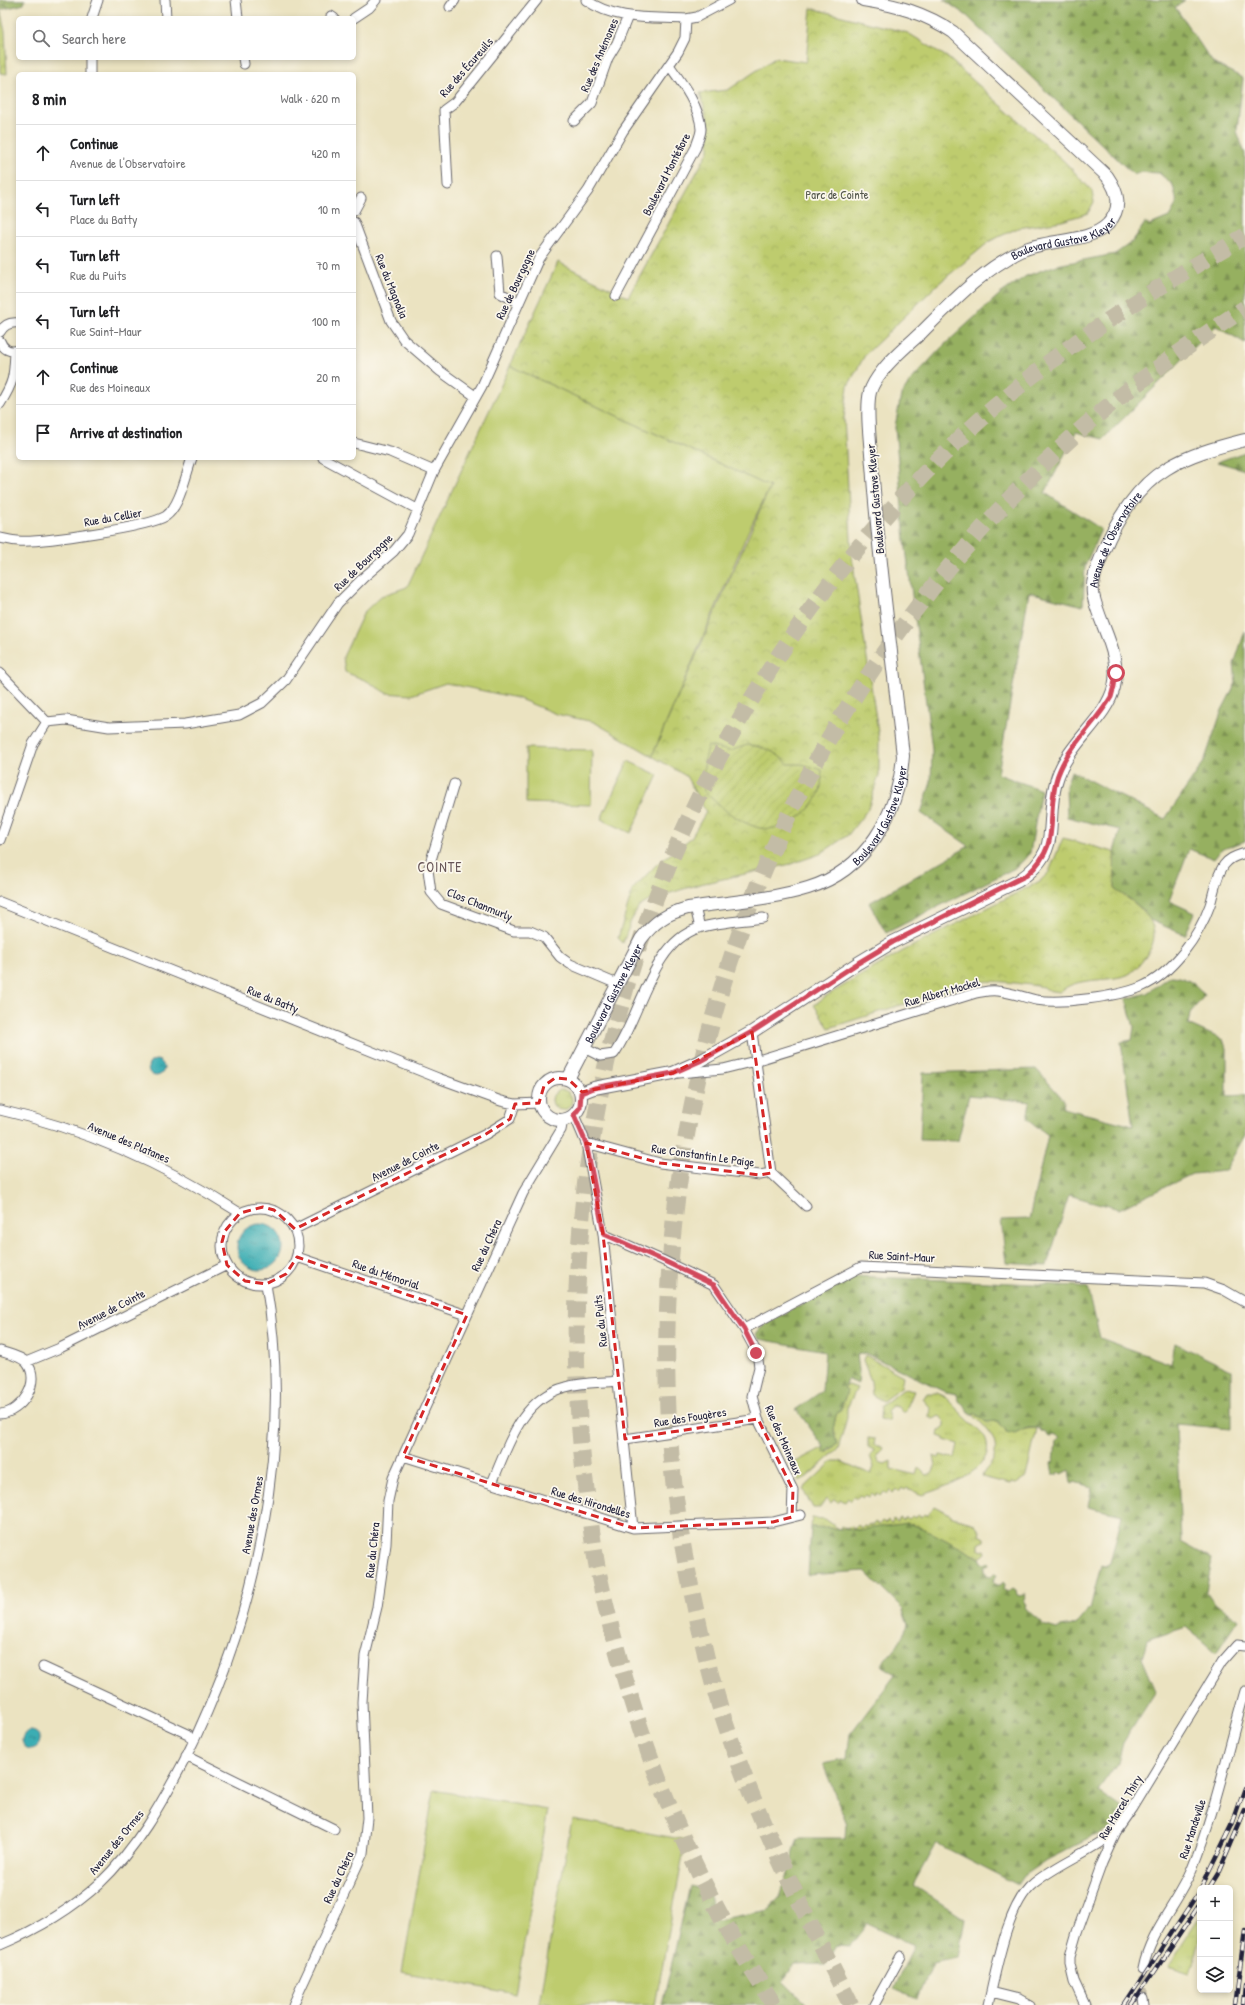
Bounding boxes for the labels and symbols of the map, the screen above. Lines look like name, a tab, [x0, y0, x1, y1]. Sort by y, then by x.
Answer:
street label: Rue des Anémones	[576, 15, 622, 94]
street label: Rue des Écureuils	[435, 33, 497, 101]
street label: Boulevard Montéfiore	[638, 130, 694, 218]
park label: Parc de Cointe	[805, 186, 869, 203]
street label: Boulevard Gustave Kleyer	[1007, 213, 1120, 264]
street label: Rue de Bourgogne	[491, 246, 539, 322]
street label: Rue du Magnolia	[371, 251, 413, 321]
street label: Boulevard Gustave Kleyer	[862, 443, 888, 555]
street label: Avenue de l'Observatoire	[1084, 487, 1145, 588]
street label: Rue du Cellier	[83, 503, 144, 530]
street label: Rue de Bourgogne	[330, 529, 396, 595]
route start	[1107, 664, 1125, 682]
street label: Boulevard Gustave Kleyer	[848, 764, 910, 869]
district label: COINTE	[418, 857, 462, 876]
street label: Clos Chanmurly	[445, 883, 515, 925]
street label: Boulevard Gustave Kleyer	[580, 940, 646, 1046]
street label: Rue Albert Mockel	[902, 973, 982, 1011]
street label: Rue du Batty	[245, 981, 301, 1017]
street label: Avenue des Platanes	[85, 1117, 173, 1167]
street label: Avenue de Cointe	[368, 1137, 442, 1185]
street label: Rue Constantin Le Paige	[650, 1139, 756, 1171]
street label: Rue du Chéra	[467, 1216, 506, 1274]
street label: Rue Saint-Maur	[868, 1246, 936, 1266]
street label: Rue du Mémorial	[350, 1255, 423, 1294]
street label: Avenue de Cointe	[74, 1285, 148, 1333]
street label: Rue du Puits	[589, 1294, 611, 1348]
route end	[747, 1344, 765, 1362]
street label: Rue des Fougères	[653, 1403, 728, 1431]
street label: Rue des Moineaux	[761, 1403, 807, 1477]
street label: Avenue des Ormes	[237, 1474, 267, 1555]
street label: Rue des Hirondelles	[549, 1482, 633, 1522]
street label: Rue du Chéra	[361, 1521, 383, 1579]
street label: Rue Marcel Thiry	[1094, 1771, 1146, 1843]
street label: Rue Mandeville	[1174, 1797, 1210, 1861]
street label: Avenue des Ormes	[85, 1806, 148, 1878]
street label: Rue du Chéra	[319, 1848, 358, 1906]

